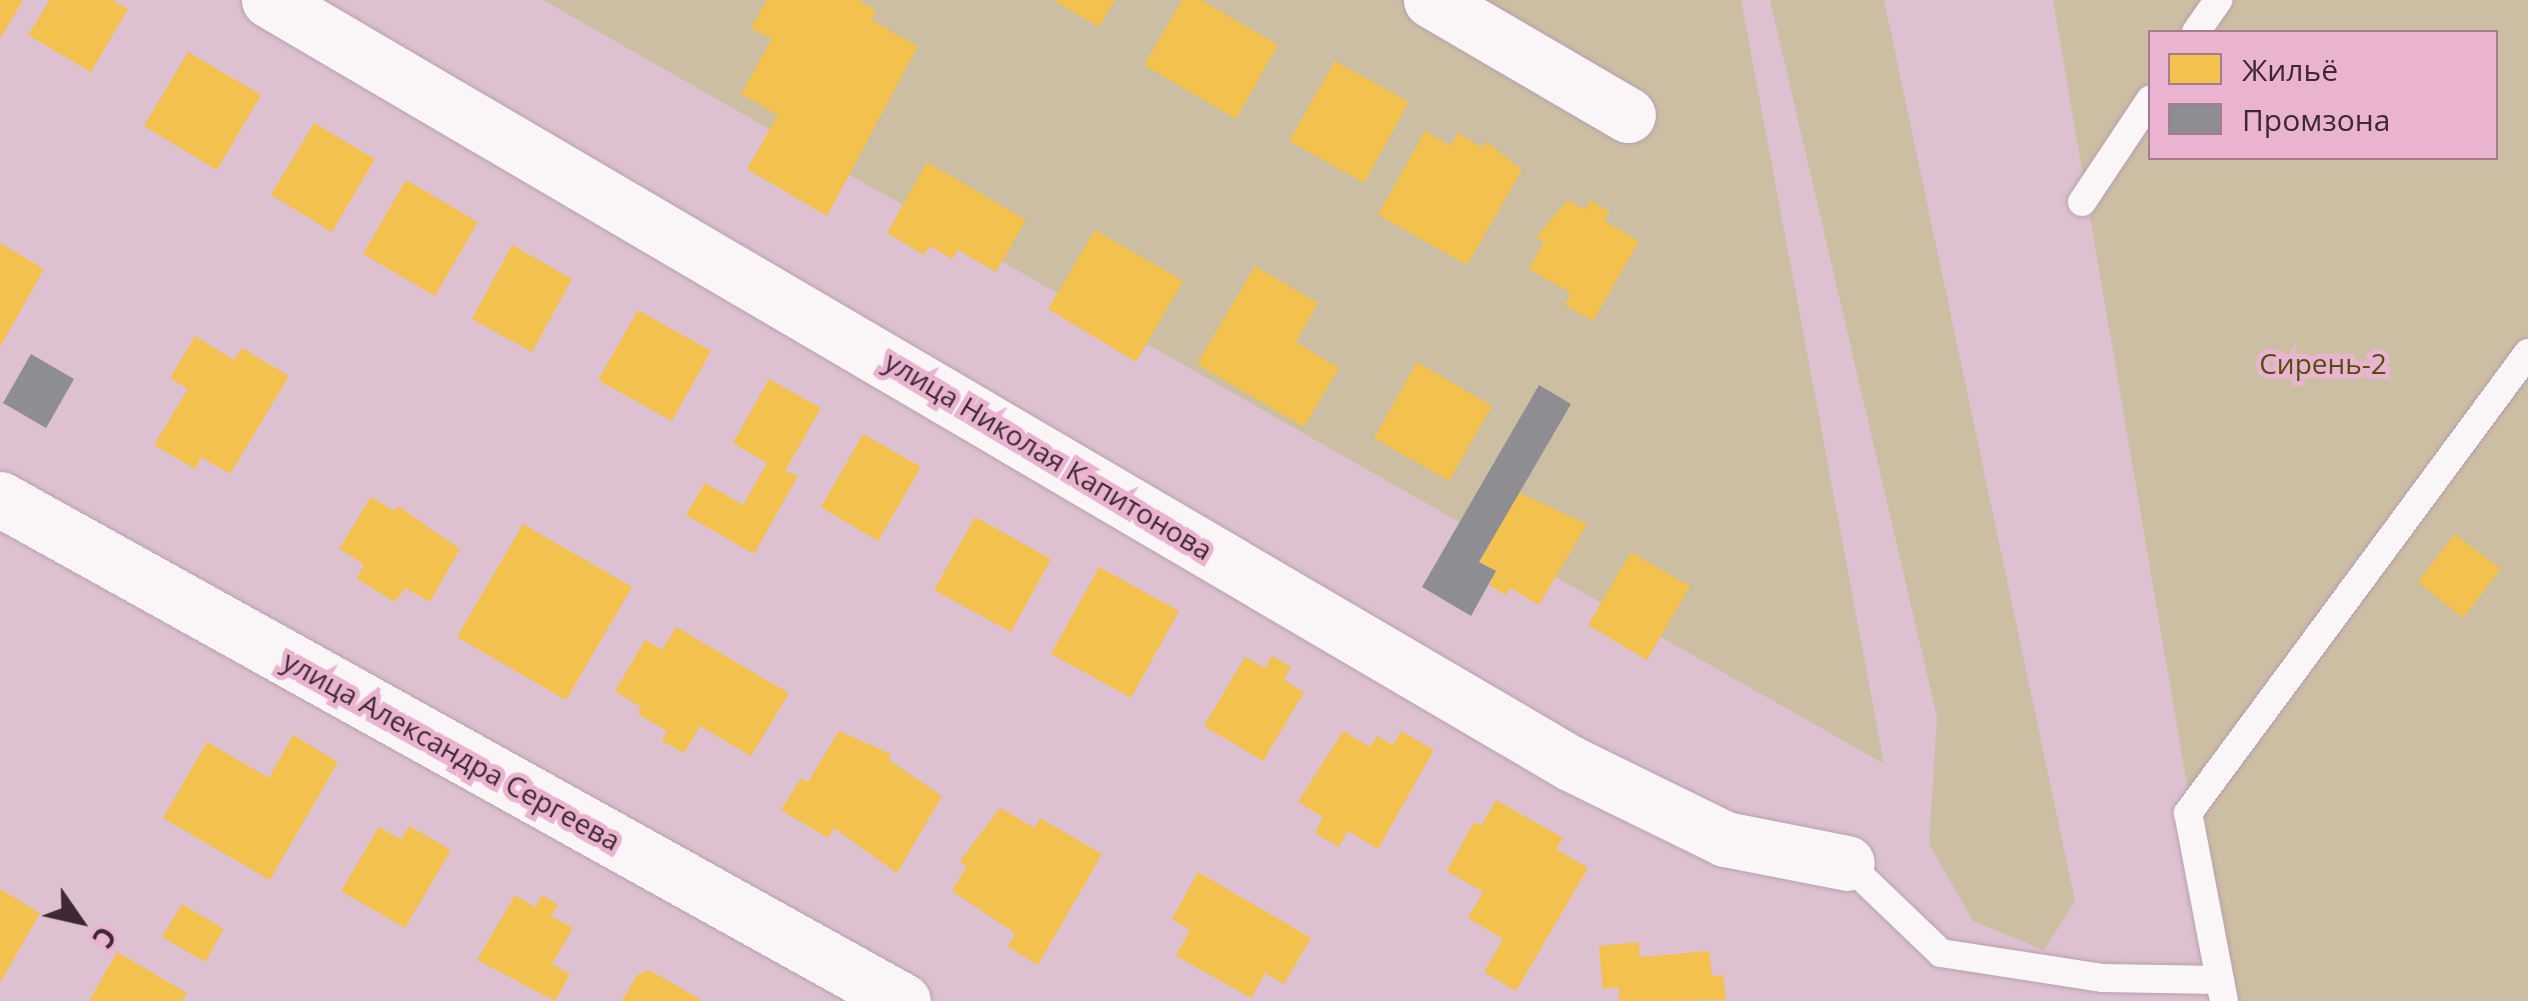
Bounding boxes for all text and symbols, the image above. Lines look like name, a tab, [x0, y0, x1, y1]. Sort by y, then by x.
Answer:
legend	[2148, 30, 2498, 160]
text: Жильё	[2242, 49, 2338, 90]
text: Промзона	[2242, 99, 2390, 140]
street label: улица Николая Капитонова	[879, 344, 1219, 566]
park label: Сирень-2	[2259, 346, 2387, 380]
street label: улица Александра Сергеева	[277, 643, 627, 857]
north arrow	[30, 871, 130, 971]
text: С	[84, 920, 126, 956]

